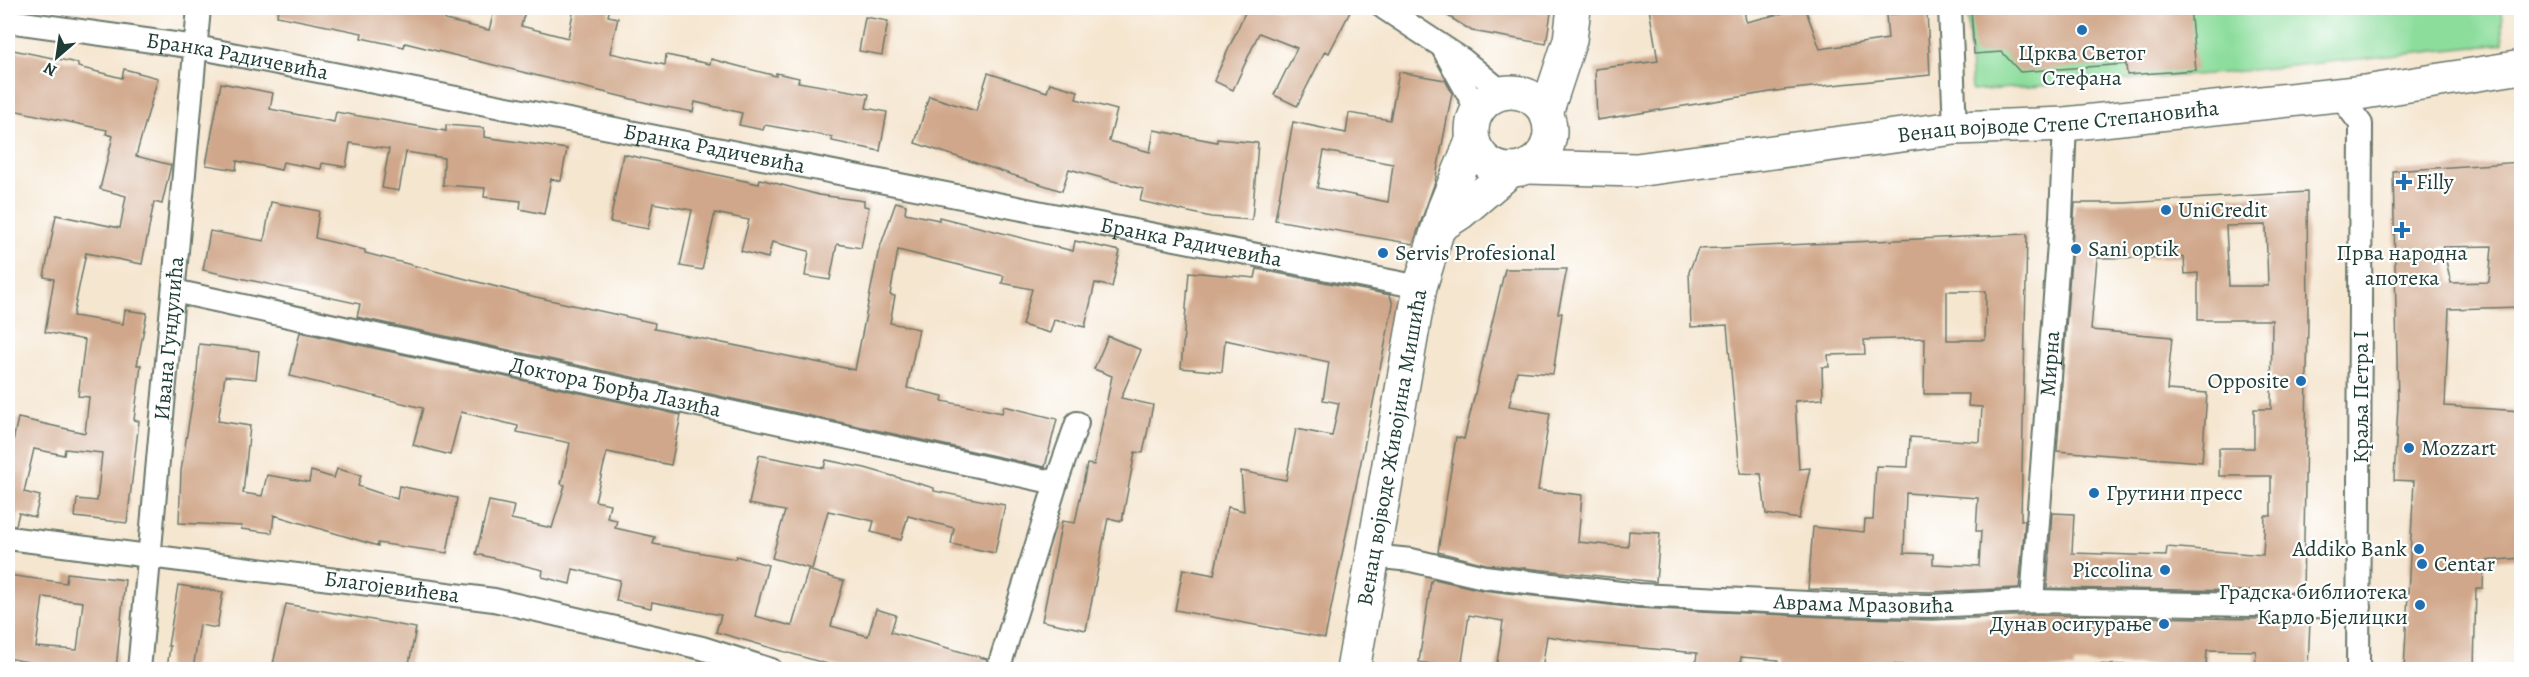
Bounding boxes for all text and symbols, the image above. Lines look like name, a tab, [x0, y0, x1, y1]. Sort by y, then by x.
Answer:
marker: Црква Светог Стефана	[2075, 23, 2089, 37]
street label: Бранка Радичевића	[144, 25, 332, 88]
north arrow	[27, 27, 87, 87]
place label: Црква Светог Стефана	[2018, 38, 2146, 93]
text: N	[39, 57, 61, 82]
street label: Венац војводе Степе Степановића	[1895, 93, 2221, 150]
street label: Бранка Радичевића	[621, 116, 809, 181]
place label: Filly	[2416, 167, 2454, 197]
marker: Filly	[2397, 175, 2411, 189]
place label: UniCredit	[2178, 195, 2267, 225]
marker: UniCredit	[2159, 203, 2173, 217]
street label: Бранка Радичевића	[1098, 210, 1286, 275]
marker: Прва народна апотека	[2395, 223, 2409, 237]
place label: Sani optik	[2088, 234, 2179, 264]
place label: Servis Profesional	[1395, 238, 1556, 268]
place label: Прва народна апотека	[2336, 238, 2469, 293]
marker: Sani optik	[2069, 242, 2083, 256]
marker: Servis Profesional	[1376, 246, 1390, 260]
street label: Ивана Гундулића	[147, 254, 191, 422]
street label: Венац војводе Живојина Мишића	[1350, 286, 1435, 608]
street label: Мирна	[2032, 329, 2067, 398]
street label: Краља Петра I	[2346, 331, 2376, 464]
street label: Доктора Ђорђа Лазића	[507, 350, 725, 425]
place label: Opposite	[2207, 366, 2289, 396]
marker: Opposite	[2294, 374, 2308, 388]
place label: Mozzart	[2421, 433, 2496, 463]
marker: Mozzart	[2402, 441, 2416, 455]
place label: Грутини пресс	[2106, 478, 2243, 508]
marker: Грутини пресс	[2087, 486, 2101, 500]
place label: Addiko Bank	[2291, 534, 2407, 564]
marker: Addiko Bank	[2412, 542, 2426, 556]
place label: Centar	[2434, 549, 2495, 579]
place label: Piccolina	[2072, 555, 2154, 585]
marker: Centar	[2415, 557, 2429, 571]
street label: Благојевићева	[323, 563, 462, 611]
marker: Piccolina	[2158, 563, 2172, 577]
place label: Градска библиотека Карло Бјелицки	[2219, 577, 2409, 632]
street label: Аврама Мразовића	[1772, 586, 1955, 621]
marker: Градска библиотека Карло Бјелицки	[2413, 598, 2427, 612]
place label: Дунав осигурање	[1990, 609, 2152, 639]
marker: Дунав осигурање	[2157, 617, 2171, 631]

